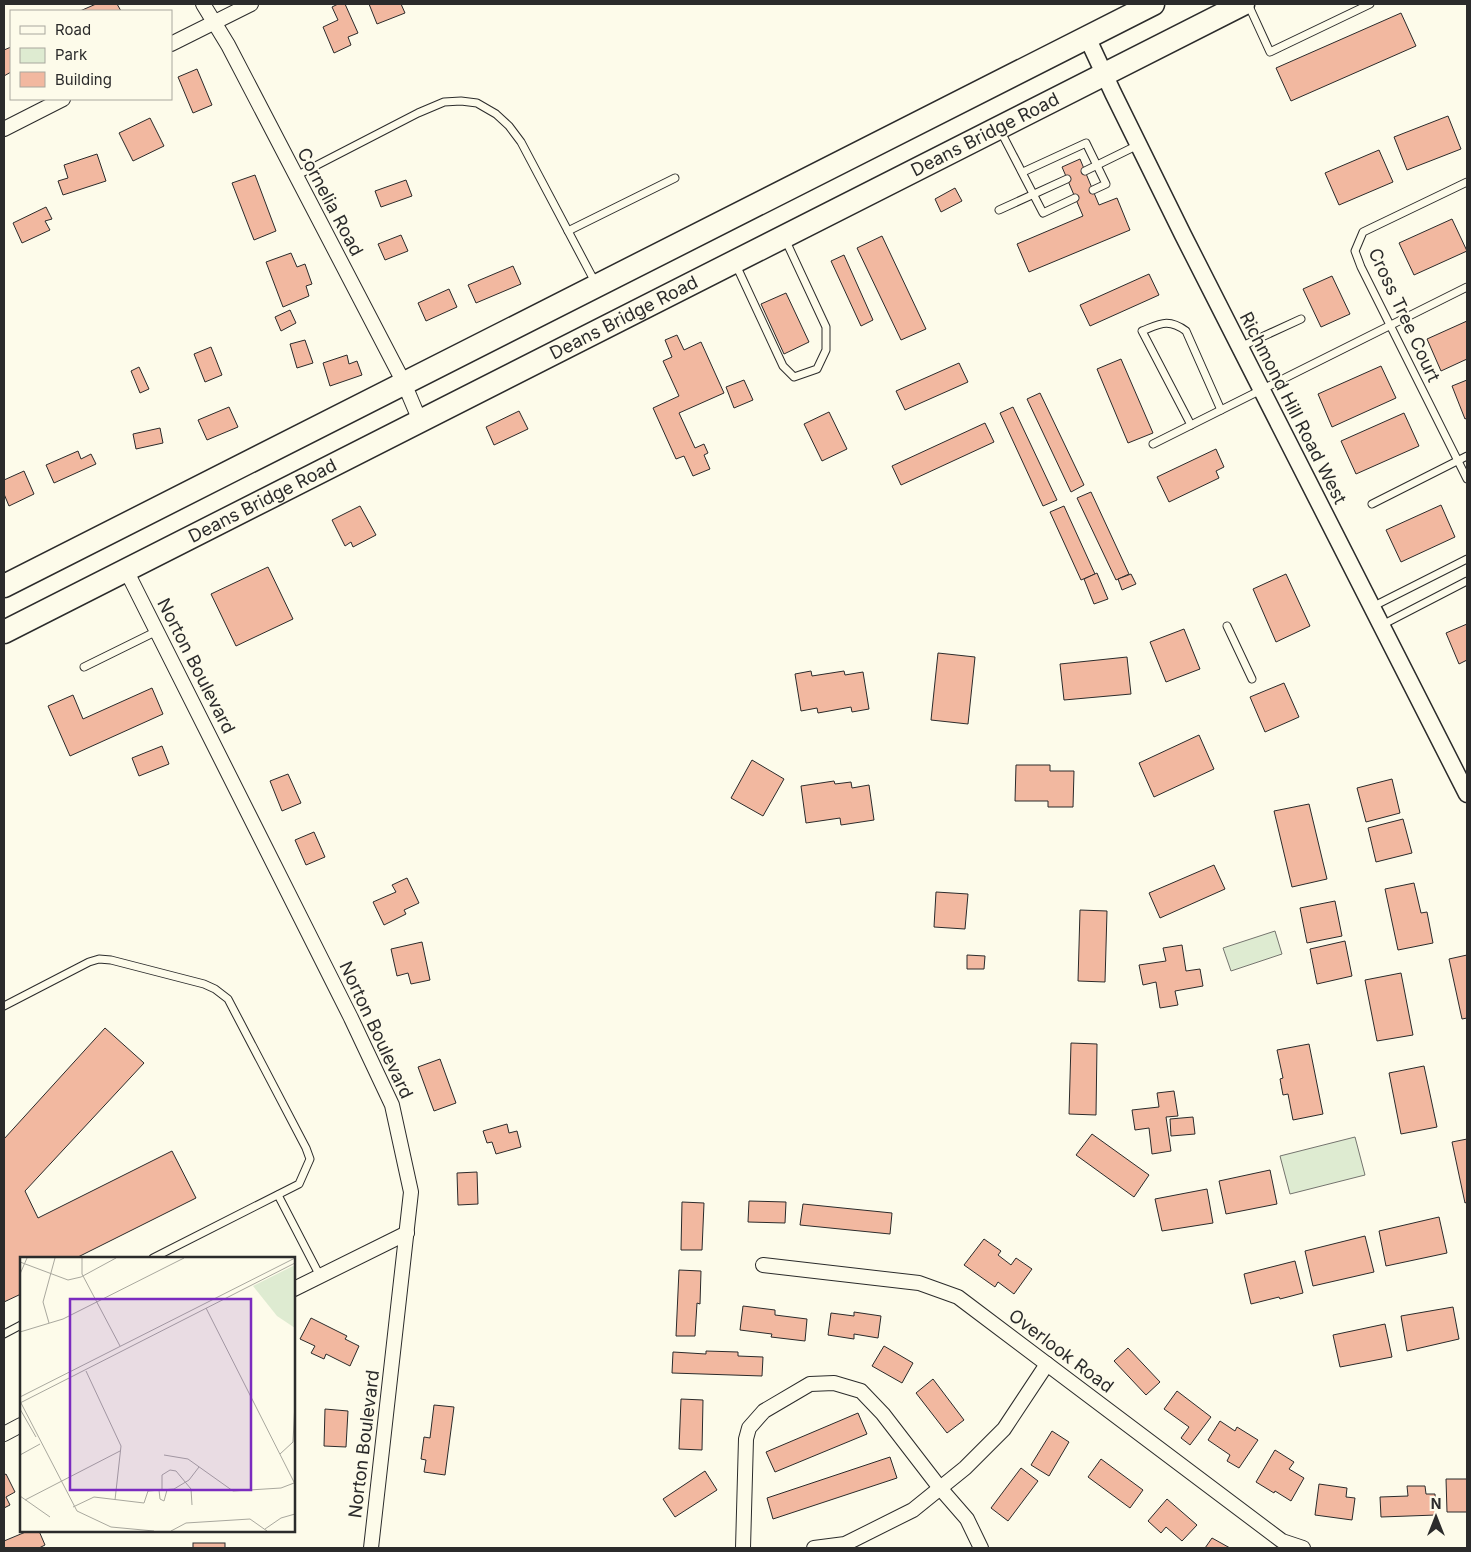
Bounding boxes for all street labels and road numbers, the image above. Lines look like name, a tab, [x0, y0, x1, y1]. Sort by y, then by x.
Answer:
street label: Deans Bridge Road	[907, 88, 1063, 181]
street label: Cornelia Road	[293, 144, 368, 259]
street label: Cross Tree Court	[1364, 245, 1445, 385]
street label: Deans Bridge Road	[546, 271, 701, 364]
street label: Richmond Hill Road West	[1236, 308, 1351, 507]
street label: Deans Bridge Road	[185, 454, 340, 547]
street label: Norton Boulevard	[153, 595, 240, 737]
street label: Norton Boulevard	[335, 958, 417, 1102]
street label: Overlook Road	[1005, 1304, 1118, 1397]
street label: Norton Boulevard	[344, 1369, 383, 1519]

